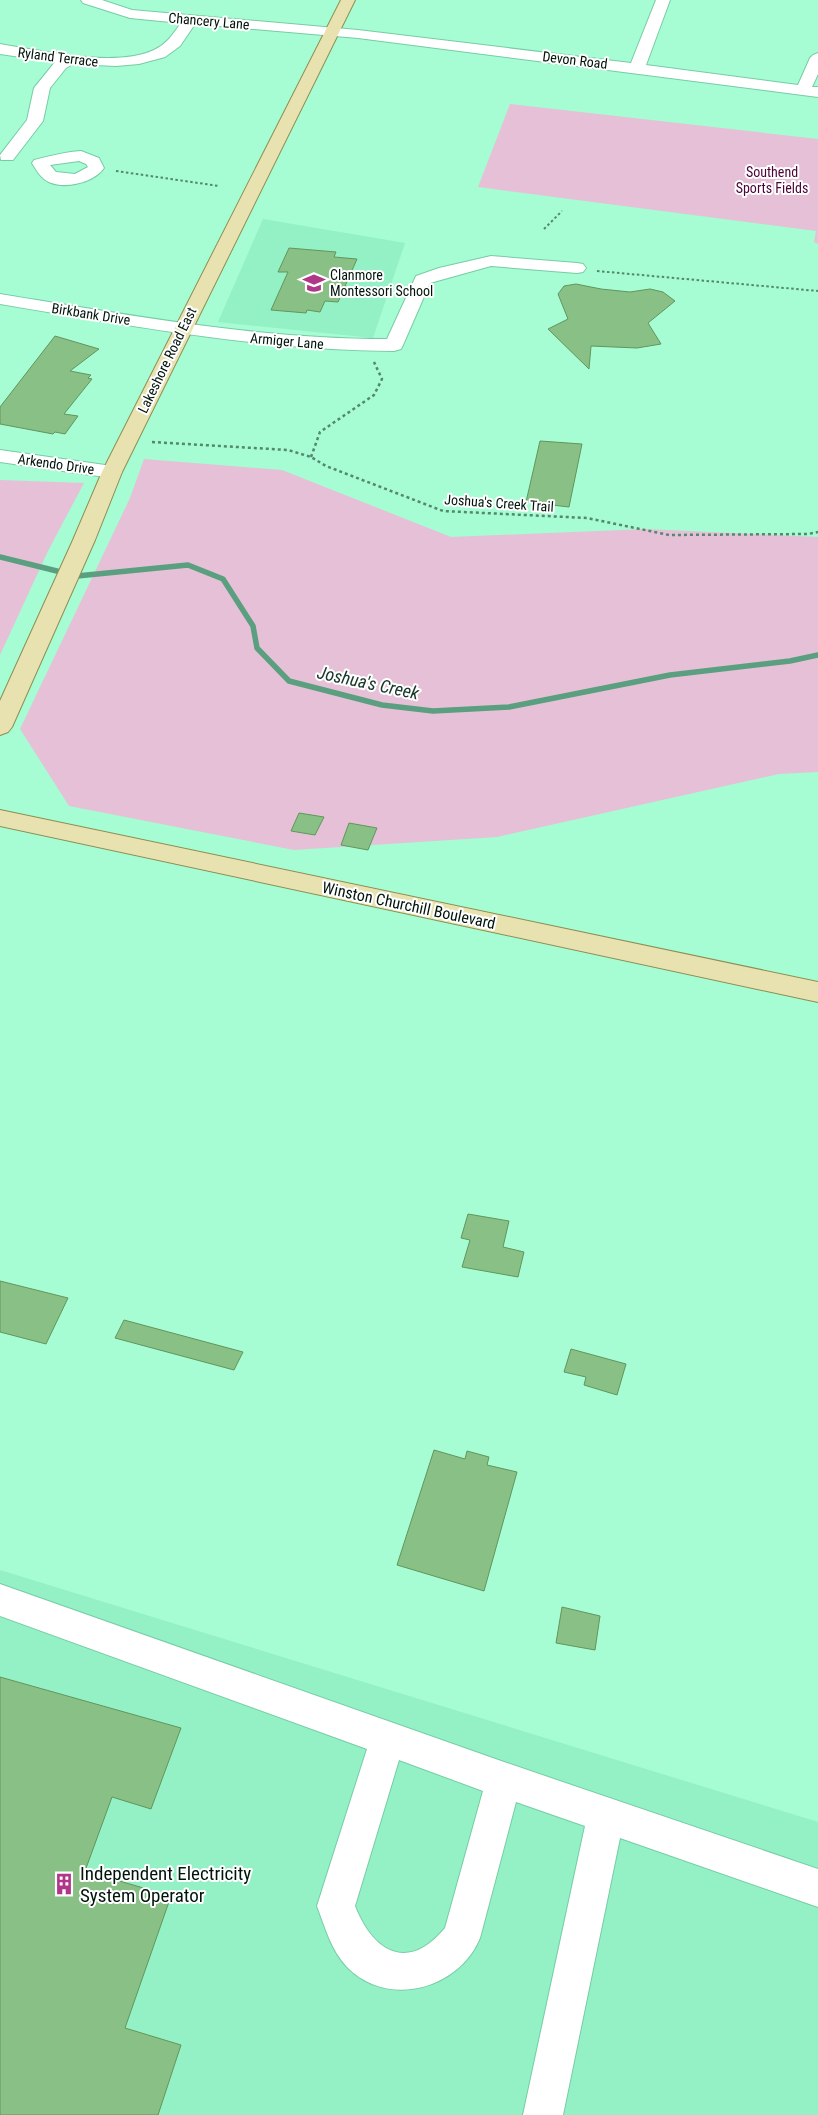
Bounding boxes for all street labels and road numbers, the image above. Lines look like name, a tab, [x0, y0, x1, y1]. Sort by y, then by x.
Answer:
street label: Chancery Lane	[168, 9, 251, 33]
street label: Ryland Terrace	[17, 44, 100, 70]
street label: Devon Road	[542, 48, 608, 72]
street label: Birkbank Drive	[51, 300, 132, 328]
street label: Lakeshore Road East	[134, 304, 200, 416]
street label: Armiger Lane	[250, 330, 325, 352]
street label: Arkendo Drive	[17, 451, 96, 477]
street label: Joshua's Creek Trail	[444, 491, 554, 515]
street label: Winston Churchill Boulevard	[321, 878, 497, 933]

